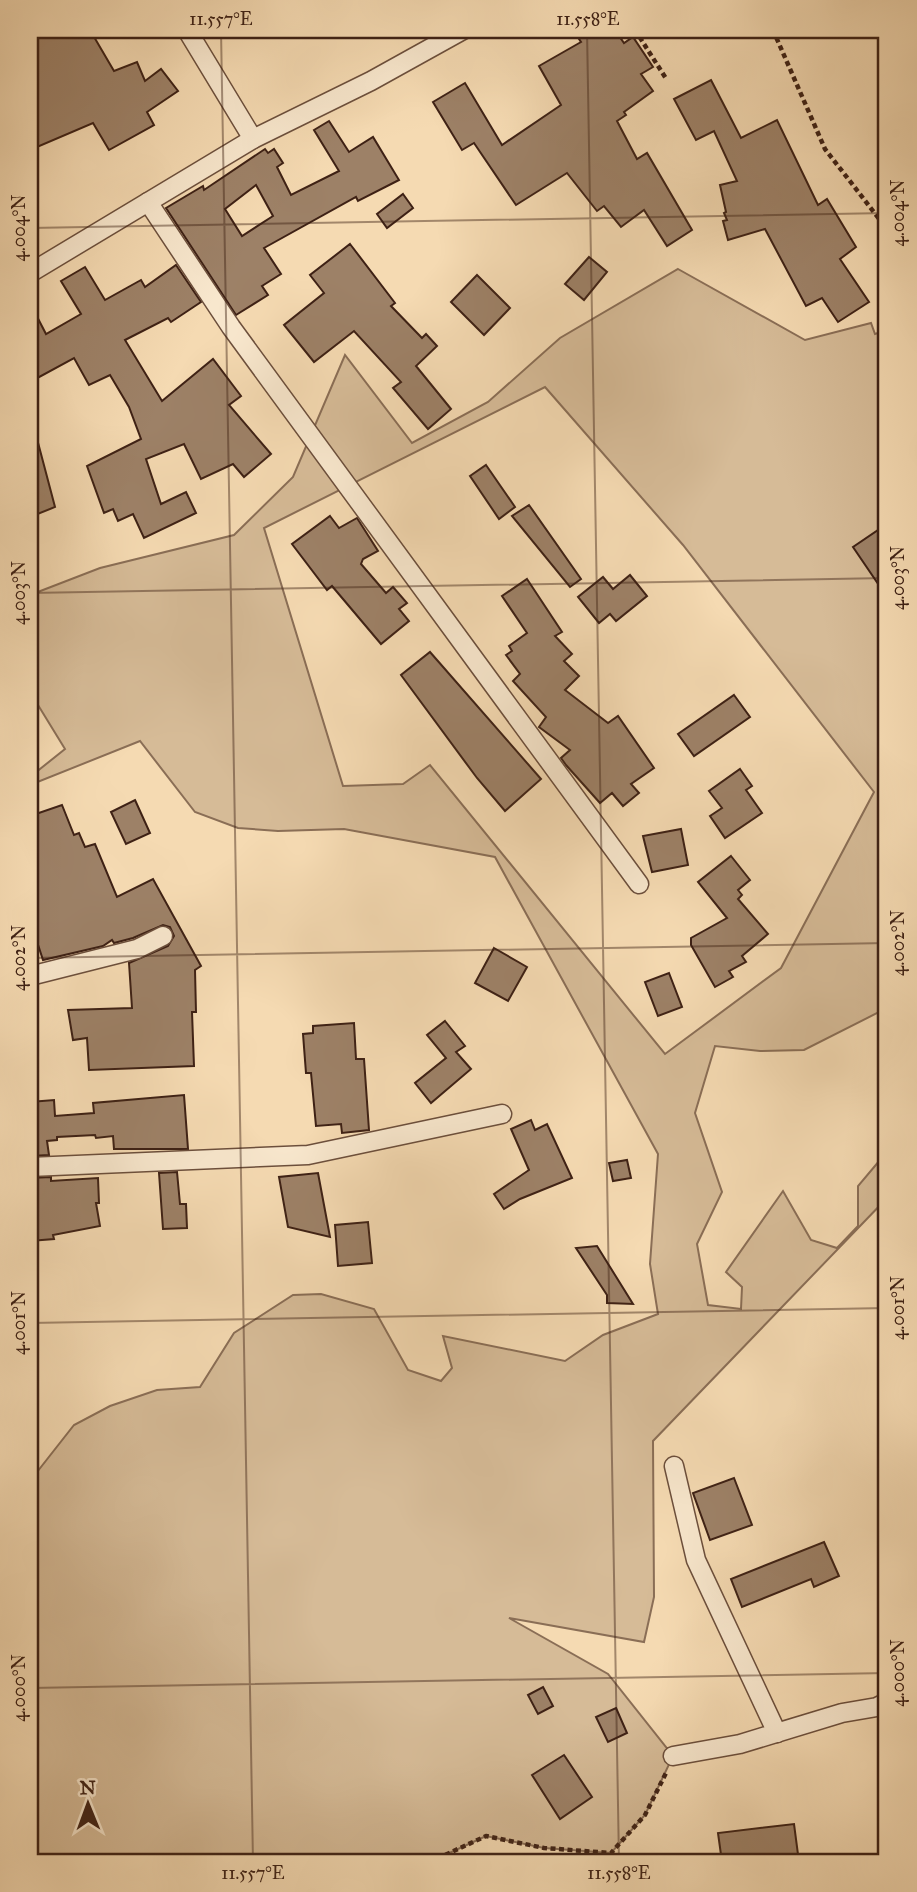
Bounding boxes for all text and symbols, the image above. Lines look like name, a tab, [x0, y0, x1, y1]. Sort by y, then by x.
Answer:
text: 11.557°E	[189, 8, 253, 30]
text: 11.558°E	[556, 8, 620, 30]
text: 4.004°N	[887, 180, 909, 246]
text: 4.004°N	[8, 195, 30, 261]
text: 4.003°N	[887, 546, 909, 610]
text: 4.003°N	[8, 561, 30, 625]
text: 4.002°N	[887, 910, 909, 976]
text: 4.002°N	[8, 925, 30, 991]
text: 4.001°N	[887, 1276, 909, 1340]
text: 4.001°N	[8, 1291, 30, 1355]
text: 4.000°N	[887, 1639, 909, 1707]
text: 4.000°N	[8, 1654, 30, 1722]
north arrow	[52, 1770, 122, 1840]
text: N	[79, 1776, 96, 1799]
text: 11.557°E	[221, 1862, 285, 1884]
text: 11.558°E	[587, 1862, 651, 1884]

